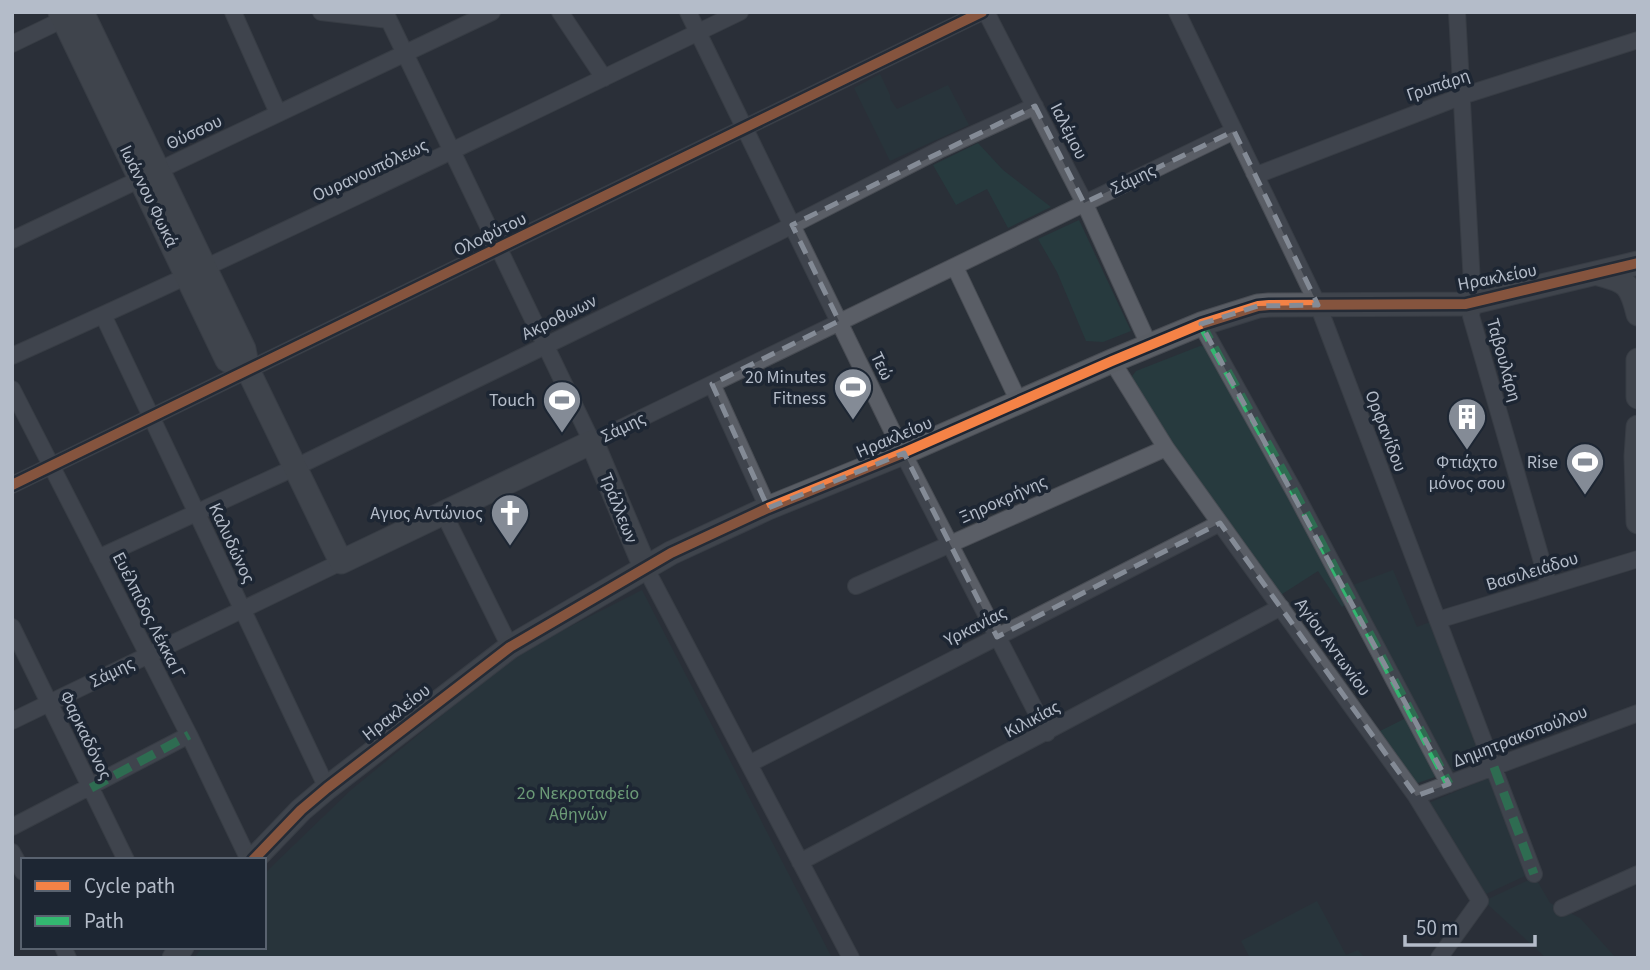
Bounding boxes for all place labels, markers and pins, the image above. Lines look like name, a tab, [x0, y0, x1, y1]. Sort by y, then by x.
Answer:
place label: 20 Μinutes Fitness	[745, 365, 826, 411]
sports icon: 20 Μinutes Fitness	[832, 366, 874, 421]
sports icon: Touch	[541, 379, 583, 434]
place label: Touch	[489, 388, 535, 413]
building icon: Φτιάχτο μόνος σου	[1446, 396, 1488, 451]
sports icon: Rise	[1564, 441, 1606, 496]
place label: Φτιάχτο μόνος σου	[1428, 450, 1506, 496]
place label: Rise	[1527, 450, 1558, 475]
church icon: Αγιος Αντώνιος	[489, 492, 531, 547]
place label: Αγιος Αντώνιος	[370, 501, 483, 526]

